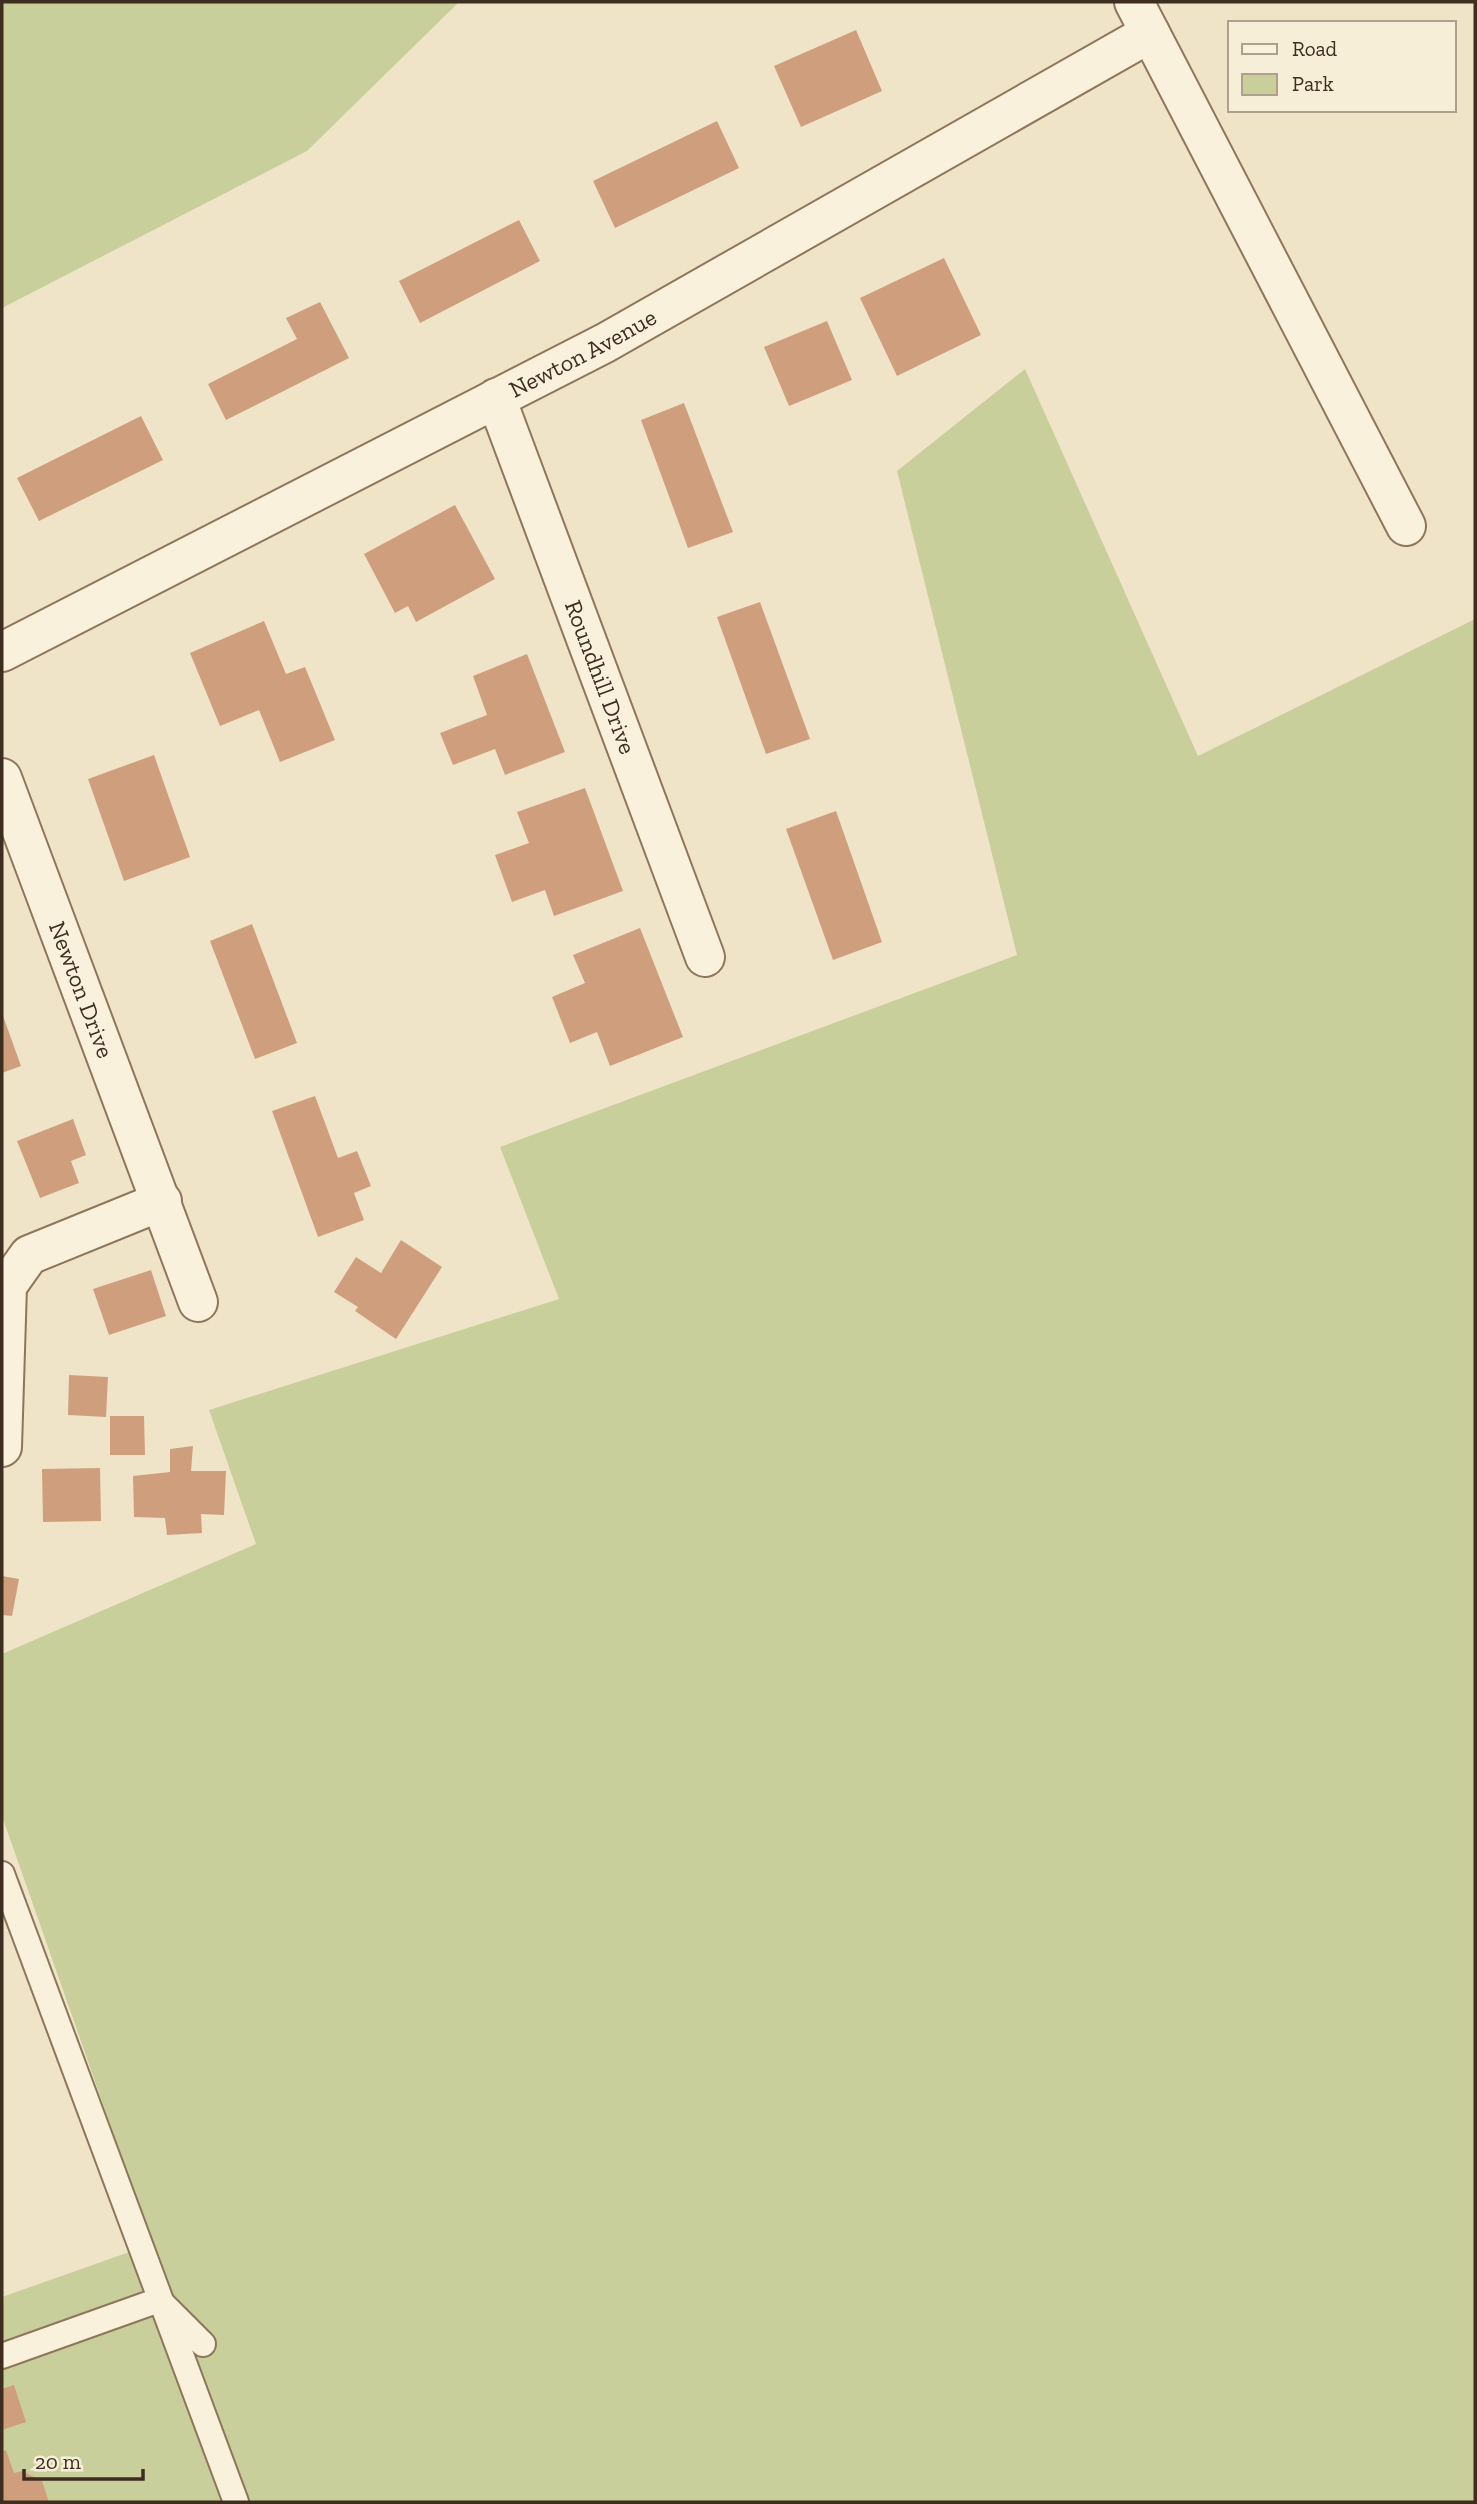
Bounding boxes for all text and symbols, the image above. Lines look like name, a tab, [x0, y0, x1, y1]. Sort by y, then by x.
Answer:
legend	[1228, 21, 1456, 112]
text: Road	[1292, 36, 1338, 61]
text: Park	[1292, 71, 1334, 96]
street label: Newton Avenue	[504, 302, 661, 404]
street label: Roundhill Drive	[559, 596, 643, 758]
street label: Newton Drive	[43, 917, 120, 1062]
scale bar	[24, 2438, 144, 2482]
text: 20 m	[35, 2449, 81, 2474]

